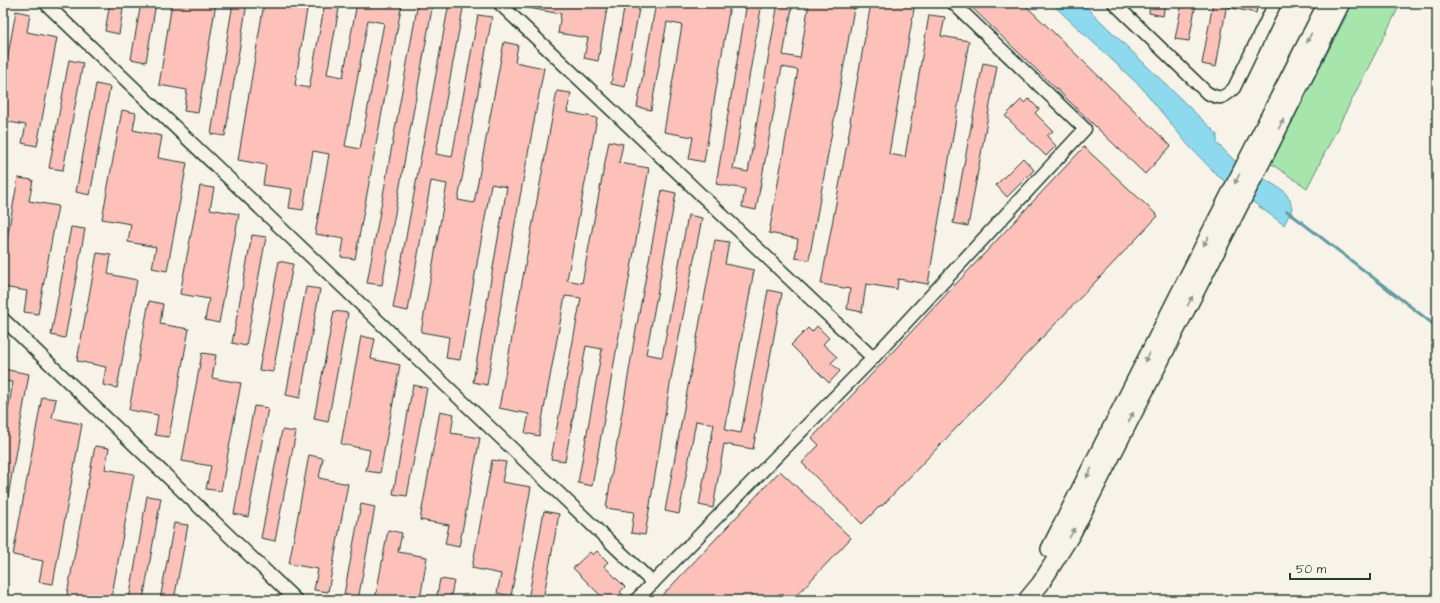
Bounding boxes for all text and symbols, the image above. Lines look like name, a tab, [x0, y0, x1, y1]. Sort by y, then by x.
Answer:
one-way arrow	[1306, 32, 1312, 44]
one-way arrow	[1278, 119, 1284, 130]
one-way arrow	[1234, 174, 1240, 185]
one-way arrow	[1203, 235, 1209, 247]
one-way arrow	[1187, 295, 1193, 307]
one-way arrow	[1144, 351, 1151, 363]
one-way arrow	[1128, 411, 1134, 423]
one-way arrow	[1085, 467, 1092, 479]
one-way arrow	[1068, 527, 1075, 538]
scale bar	[1290, 555, 1370, 581]
text: 50 m	[1296, 561, 1327, 578]

